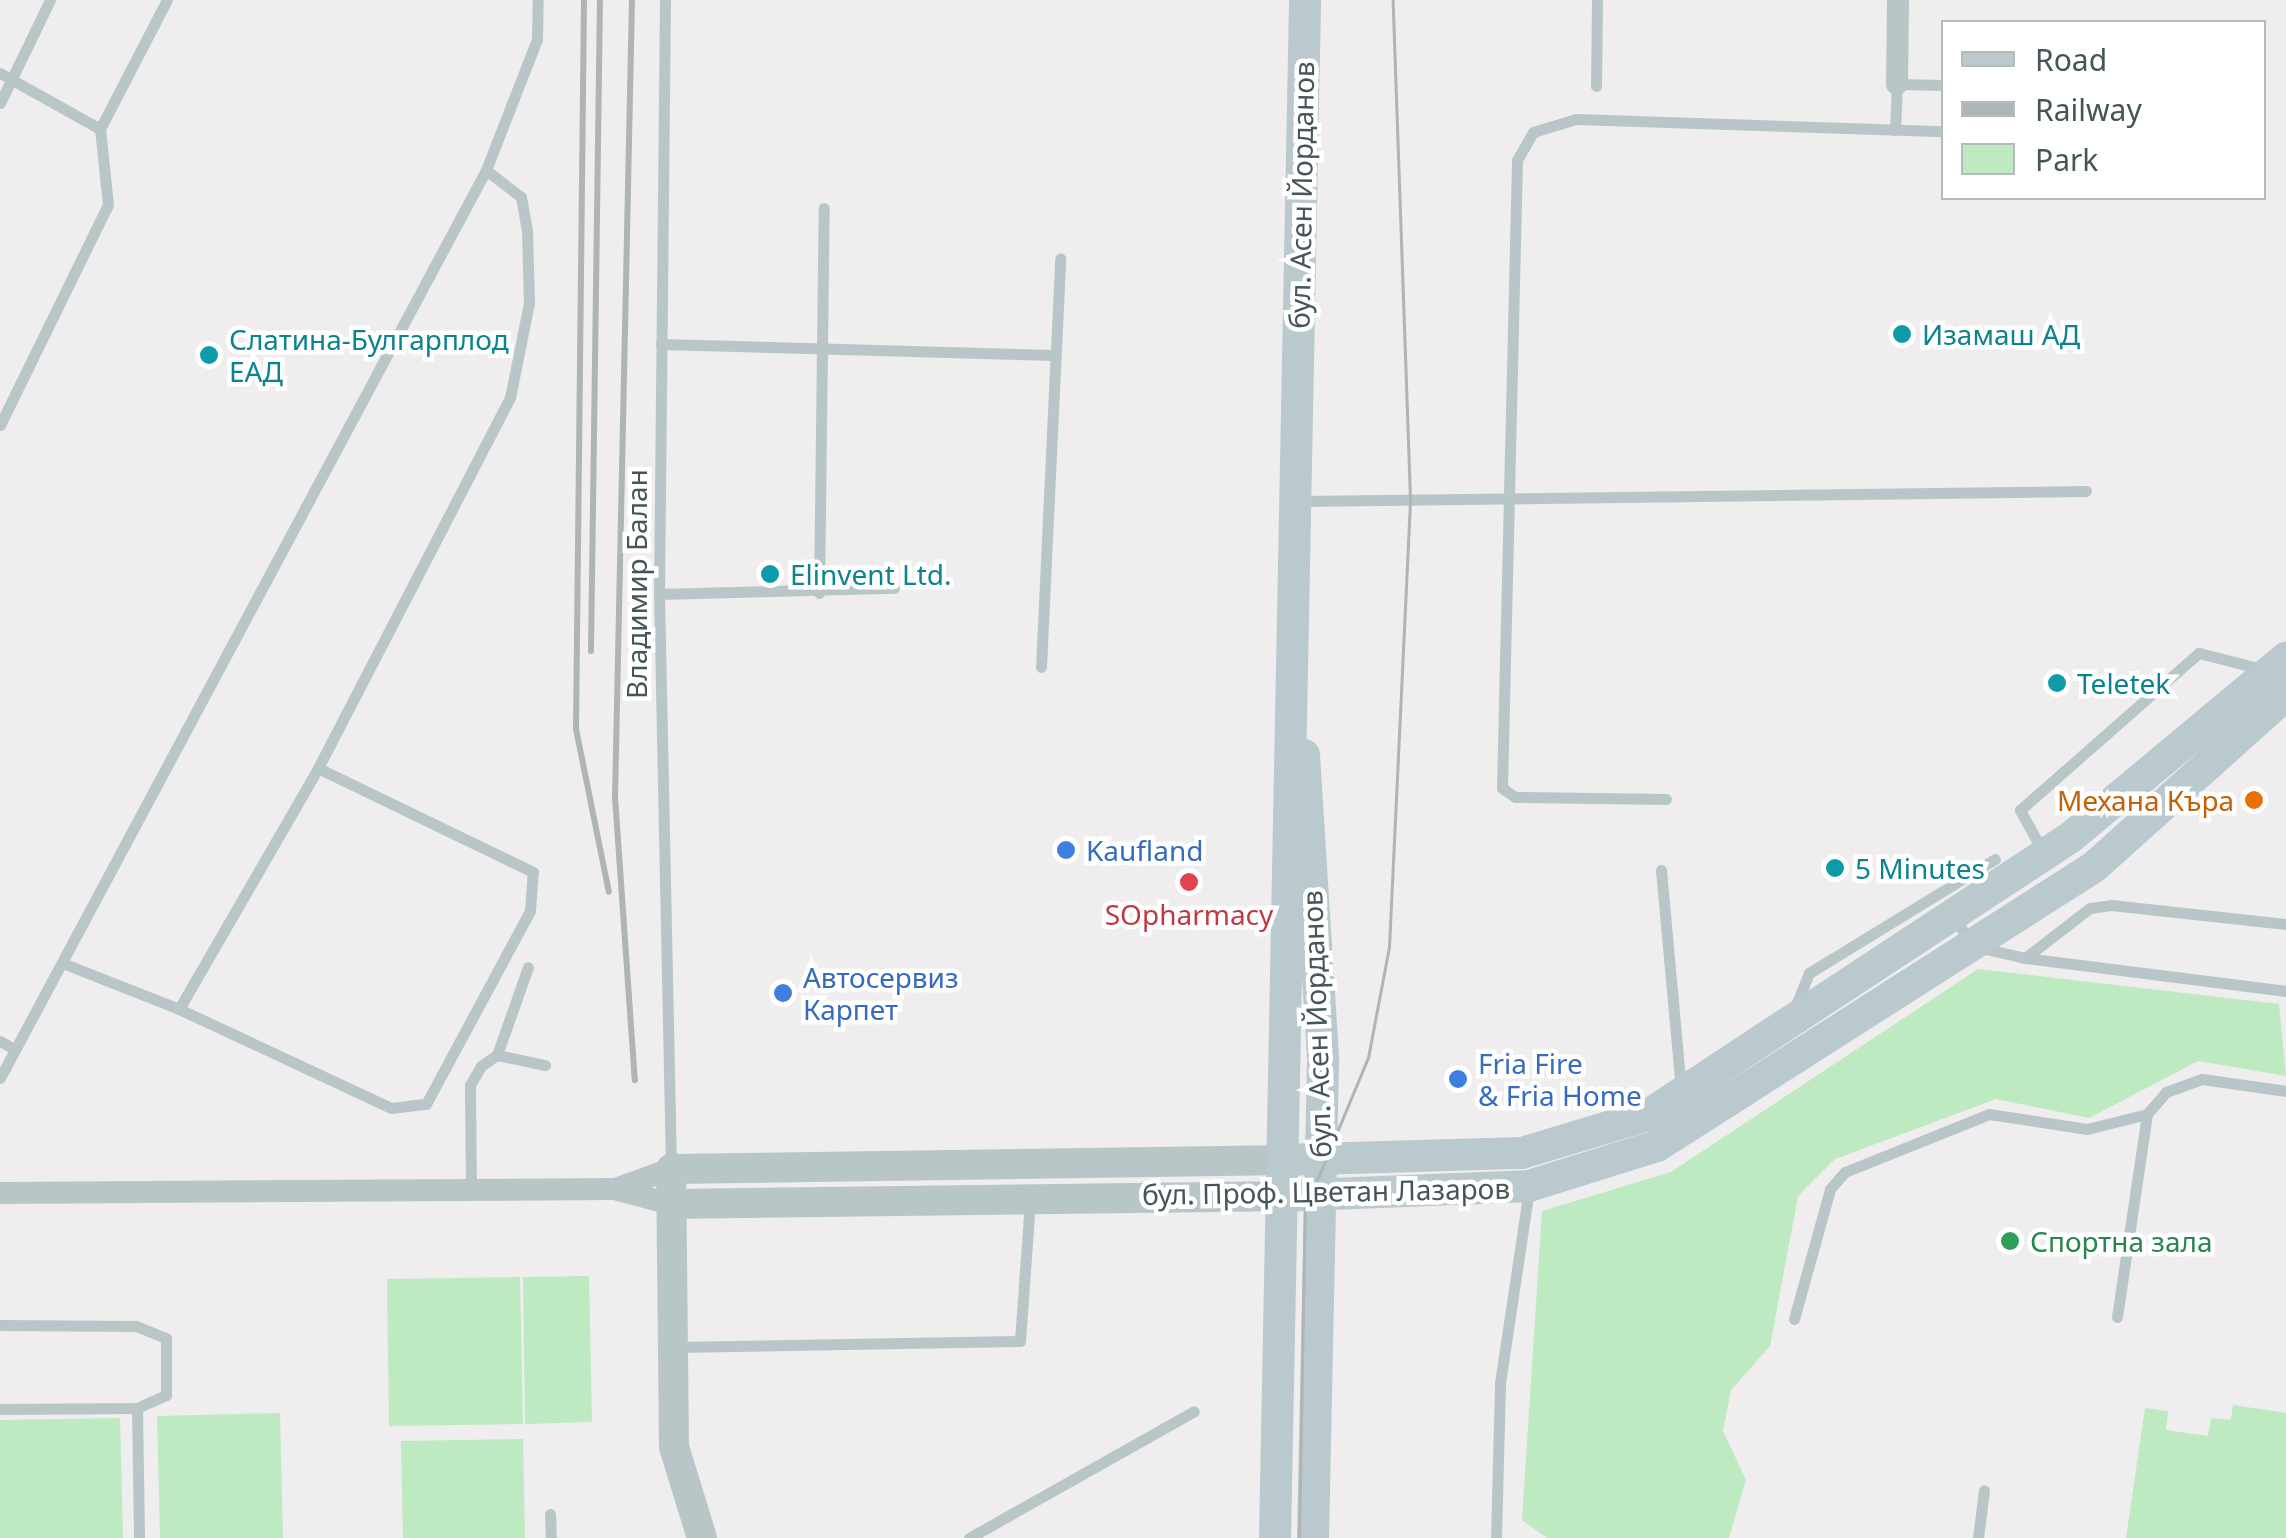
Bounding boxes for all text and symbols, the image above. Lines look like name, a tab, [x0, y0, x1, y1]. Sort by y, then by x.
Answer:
legend	[1941, 20, 2266, 200]
text: Road	[2035, 39, 2107, 80]
street label: бул. Асен Йорданов	[1282, 61, 1320, 329]
text: Railway	[2035, 89, 2142, 130]
text: Park	[2035, 139, 2098, 180]
place label: Изамаш АД	[1922, 317, 2080, 351]
place label: Слатина-Булгарплод ЕАД	[229, 322, 509, 388]
marker: Изамаш АД	[1891, 323, 1913, 345]
marker: Слатина-Булгарплод ЕАД	[198, 344, 220, 366]
street label: Владимир Балан	[619, 469, 653, 699]
place label: Elinvent Ltd.	[790, 557, 952, 591]
marker: Elinvent Ltd.	[759, 563, 781, 585]
place label: Teletek	[2077, 666, 2170, 700]
marker: Teletek	[2046, 672, 2068, 694]
place label: Механа Къра	[2057, 783, 2234, 817]
marker: Механа Къра	[2243, 789, 2265, 811]
place label: Kaufland	[1086, 833, 1203, 867]
marker: Kaufland	[1055, 839, 1077, 861]
place label: 5 Minutes	[1855, 851, 1985, 885]
marker: 5 Minutes	[1824, 857, 1846, 879]
marker: SOpharmacy	[1178, 871, 1200, 893]
street label: бул. Асен Йорданов	[1295, 890, 1337, 1158]
place label: SOpharmacy	[1105, 897, 1273, 931]
place label: Автосервиз Карпет	[803, 960, 959, 1026]
marker: Автосервиз Карпет	[772, 982, 794, 1004]
place label: Fria Fire & Fria Home	[1478, 1046, 1642, 1112]
marker: Fria Fire & Fria Home	[1447, 1068, 1469, 1090]
street label: бул. Проф. Цветан Лазаров	[1142, 1171, 1510, 1211]
place label: Спортна зала	[2030, 1224, 2213, 1258]
marker: Спортна зала	[1999, 1230, 2021, 1252]

